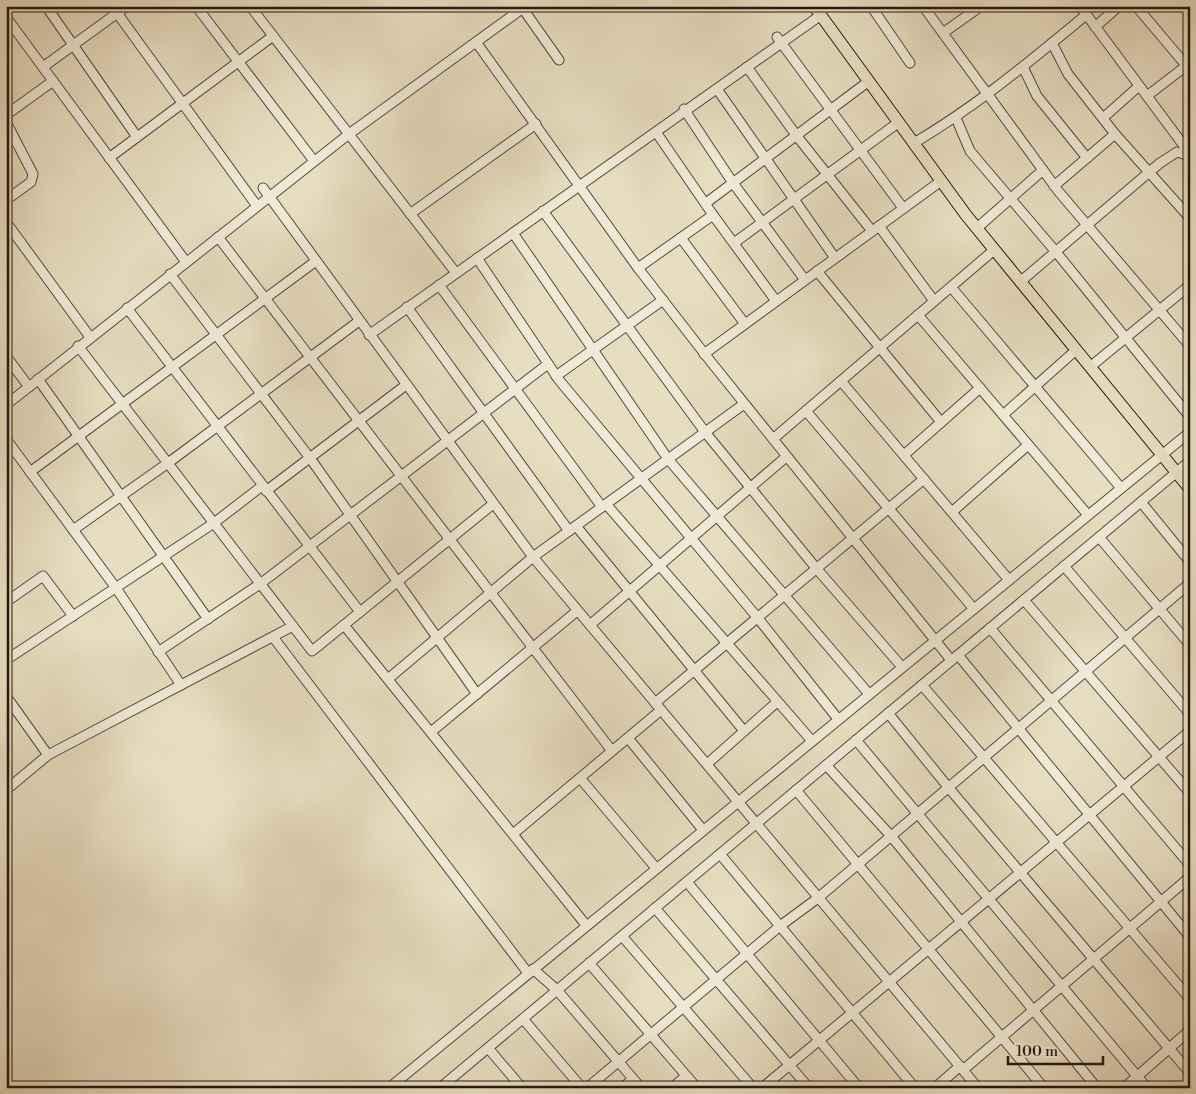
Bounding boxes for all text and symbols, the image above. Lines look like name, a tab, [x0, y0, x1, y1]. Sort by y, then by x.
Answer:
scale bar	[1008, 1034, 1104, 1066]
text: 100 m	[1016, 1042, 1058, 1061]

